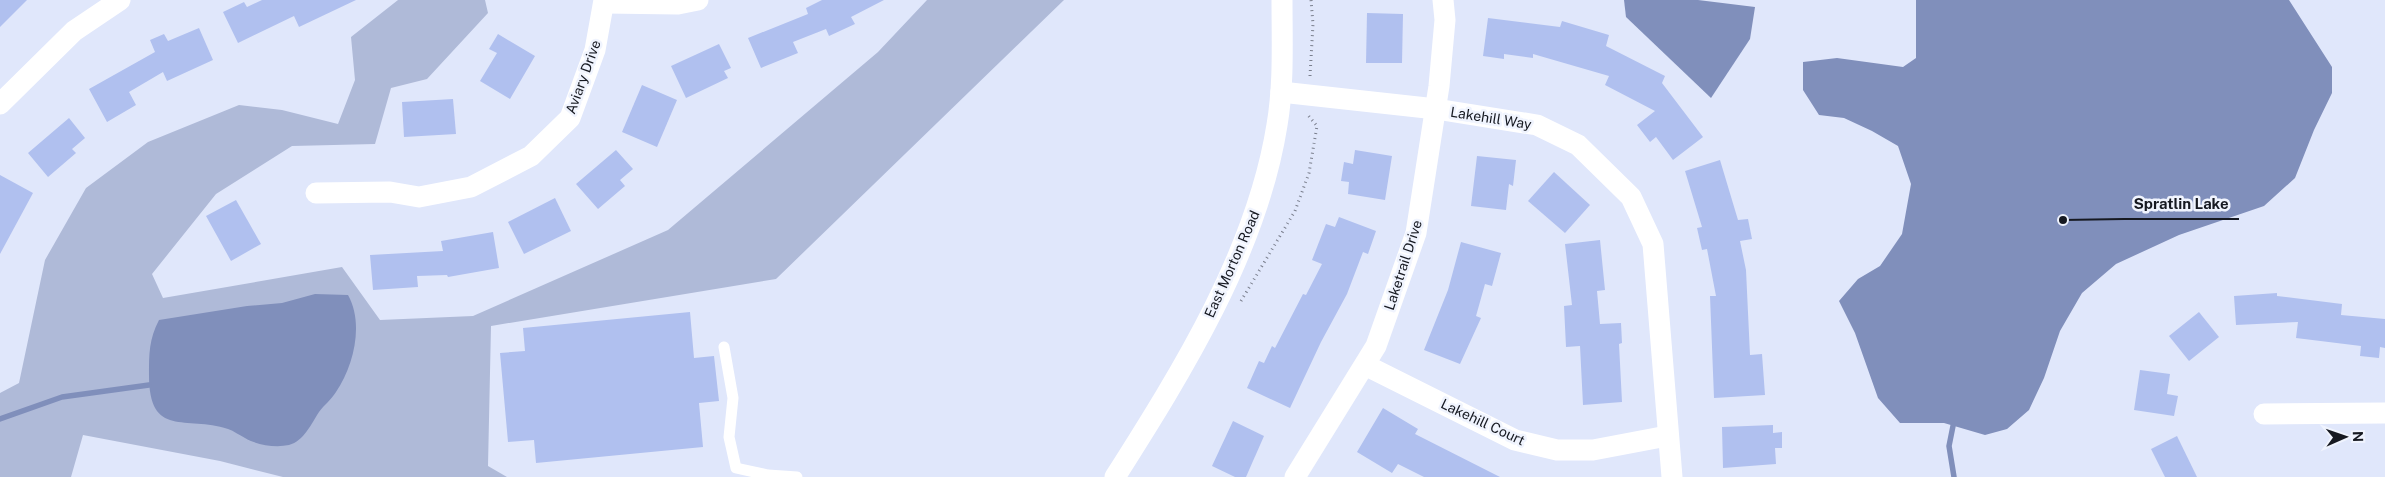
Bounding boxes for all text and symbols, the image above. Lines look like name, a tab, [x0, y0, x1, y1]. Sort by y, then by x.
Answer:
street label: Aviary Drive	[562, 38, 604, 116]
street label: Lakehill Way	[1449, 104, 1533, 132]
callout: Spratlin Lake	[2124, 189, 2239, 219]
text: Spratlin Lake	[2133, 195, 2229, 212]
street label: East Morton Road	[1201, 208, 1263, 320]
street label: Laketrail Drive	[1381, 218, 1425, 312]
street label: Lakehill Court	[1438, 396, 1528, 448]
north arrow	[2320, 412, 2370, 462]
text: N	[2350, 431, 2366, 442]

